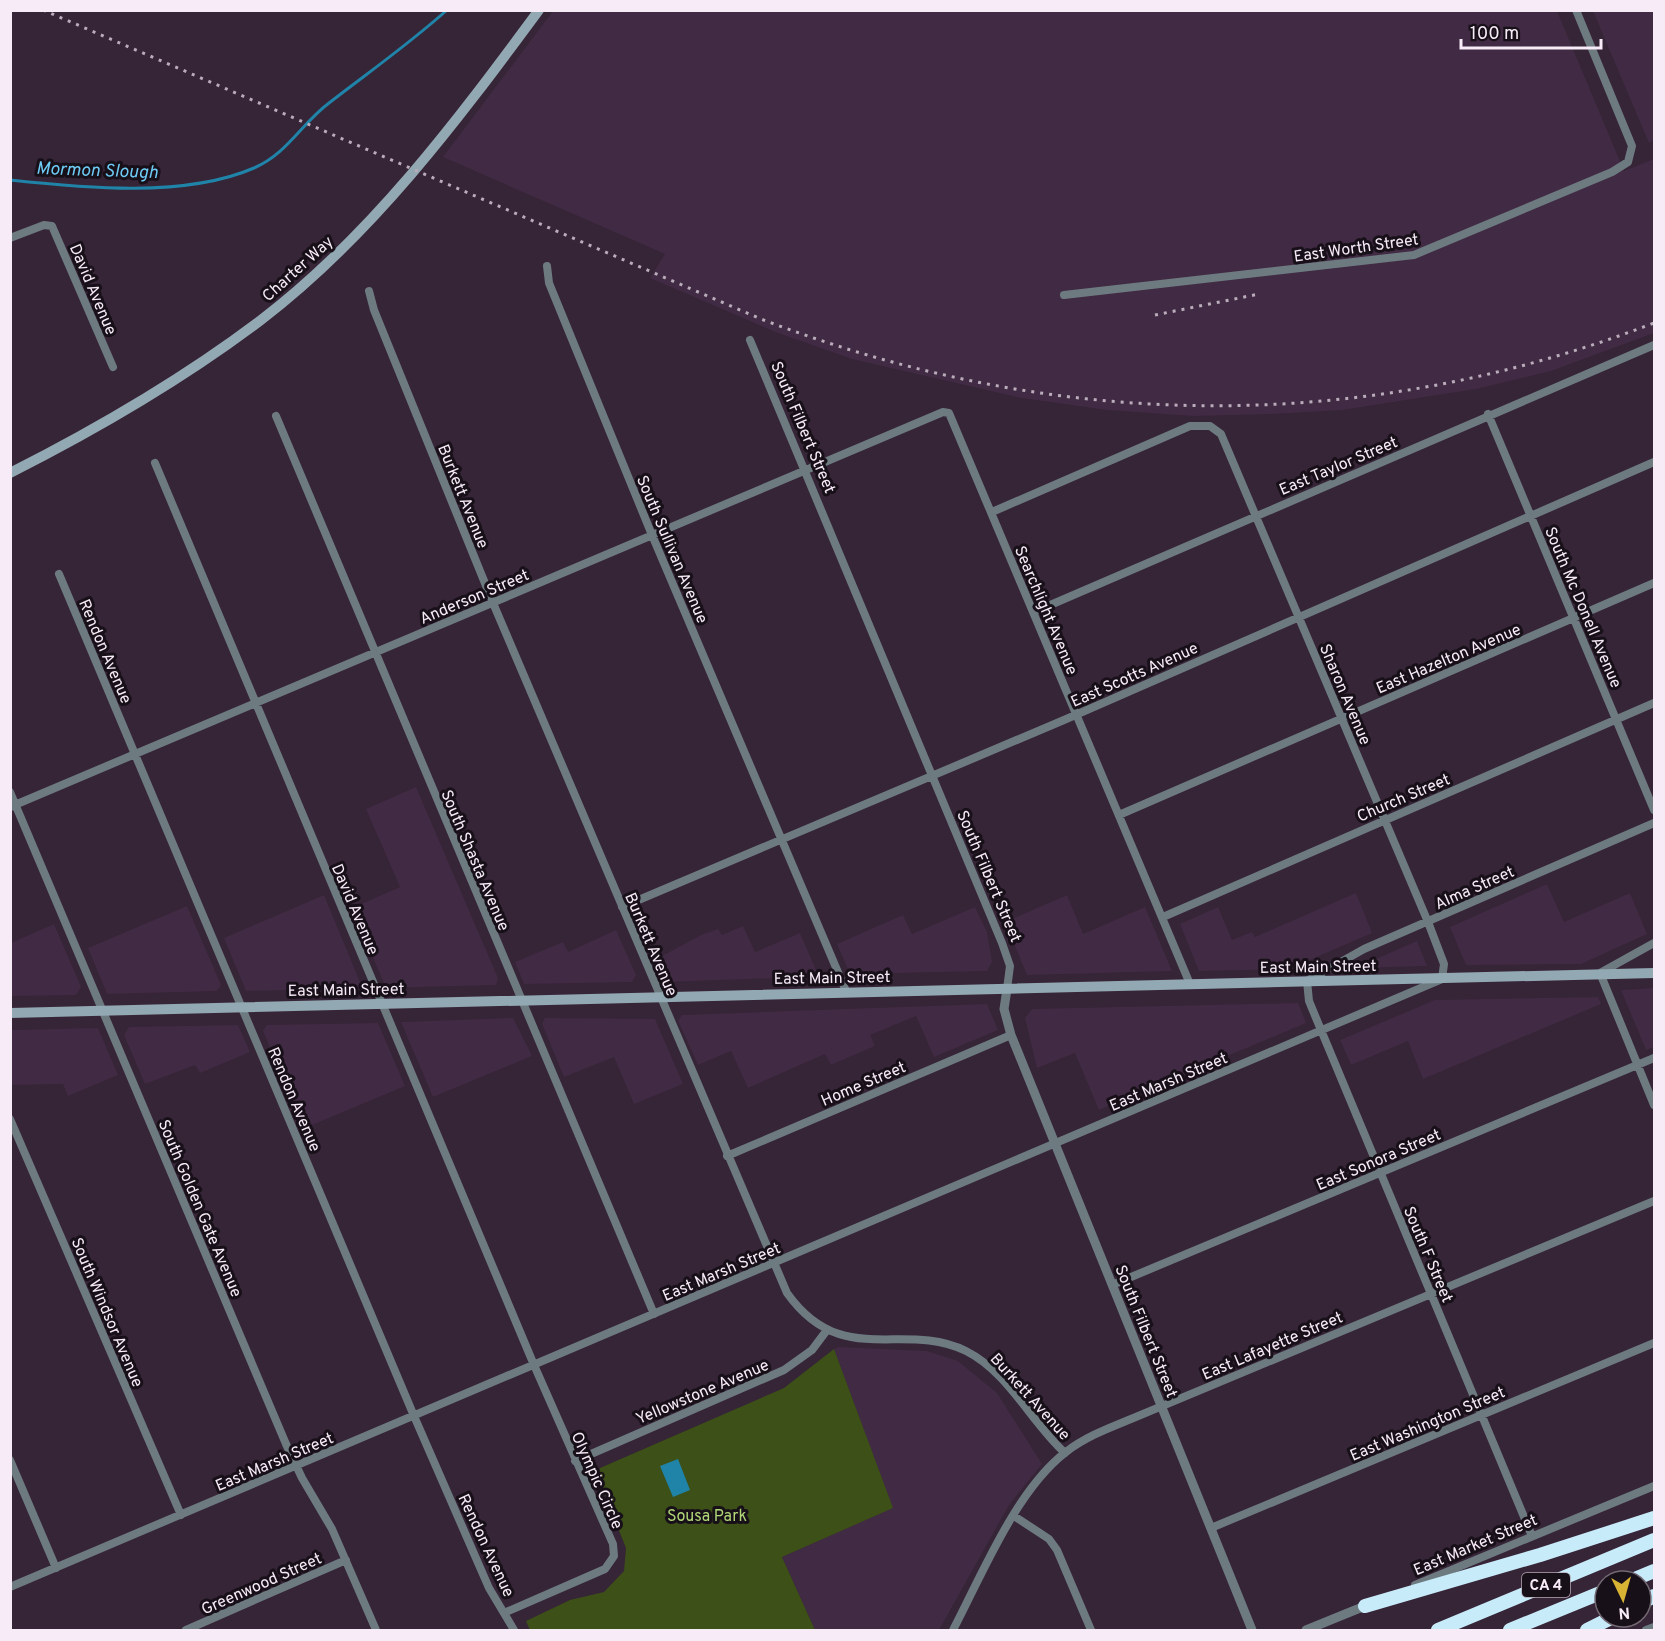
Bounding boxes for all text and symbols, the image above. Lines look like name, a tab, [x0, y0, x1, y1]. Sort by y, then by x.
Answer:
scale bar	[1461, 12, 1600, 50]
text: 100 m	[1470, 23, 1519, 46]
water label: Mormon Slough	[36, 158, 159, 185]
street label: East Worth Street	[1293, 230, 1420, 268]
street label: Charter Way	[259, 232, 338, 307]
street label: David Avenue	[64, 241, 120, 338]
street label: South Filbert Street	[765, 359, 839, 497]
street label: East Taylor Street	[1277, 433, 1401, 501]
street label: Burkett Avenue	[432, 442, 492, 552]
street label: South Sullivan Avenue	[631, 473, 711, 627]
street label: South Mc Donell Avenue	[1539, 524, 1625, 691]
street label: Searchlight Avenue	[1009, 543, 1081, 678]
street label: Anderson Street	[417, 566, 533, 630]
street label: Rendon Avenue	[73, 596, 135, 707]
street label: East Hazelton Avenue	[1373, 620, 1524, 699]
street label: East Scotts Avenue	[1068, 639, 1202, 713]
street label: Sharon Avenue	[1314, 641, 1374, 748]
street label: Church Street	[1354, 770, 1453, 827]
street label: South Shasta Avenue	[435, 787, 513, 934]
street label: South Filbert Street	[951, 808, 1025, 946]
street label: David Avenue	[326, 861, 382, 958]
street label: Alma Street	[1432, 862, 1518, 915]
street label: Burkett Avenue	[619, 890, 681, 1000]
street label: East Main Street	[1259, 957, 1377, 979]
street label: East Main Street	[773, 968, 891, 990]
street label: East Main Street	[287, 980, 405, 1002]
street label: Rendon Avenue	[262, 1044, 324, 1155]
street label: East Marsh Street	[1107, 1049, 1231, 1117]
street label: Home Street	[818, 1058, 909, 1112]
street label: South Golden Gate Avenue	[153, 1117, 246, 1300]
street label: East Sonora Street	[1313, 1126, 1444, 1196]
street label: South F Street	[1398, 1204, 1456, 1306]
street label: South Windsor Avenue	[66, 1235, 147, 1390]
street label: East Marsh Street	[660, 1239, 784, 1307]
street label: South Filbert Street	[1109, 1262, 1181, 1401]
street label: East Lafayette Street	[1199, 1308, 1346, 1386]
street label: Burkett Avenue	[985, 1350, 1074, 1445]
street label: Yellowstone Avenue	[633, 1356, 772, 1430]
street label: East Washington Street	[1347, 1383, 1508, 1467]
street label: East Marsh Street	[213, 1429, 337, 1497]
street label: Olympic Circle	[566, 1429, 626, 1532]
street label: Rendon Avenue	[453, 1491, 518, 1601]
park label: Sousa Park	[667, 1507, 747, 1527]
street label: East Market Street	[1411, 1511, 1541, 1581]
street label: Greenwood Street	[198, 1549, 325, 1620]
north arrow	[1593, 1569, 1653, 1629]
road number: CA 4	[1522, 1573, 1570, 1597]
text: N	[1618, 1601, 1631, 1622]

